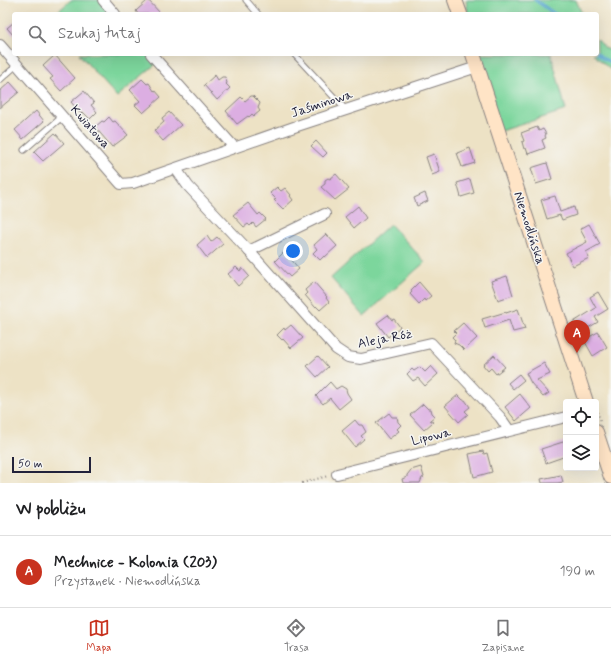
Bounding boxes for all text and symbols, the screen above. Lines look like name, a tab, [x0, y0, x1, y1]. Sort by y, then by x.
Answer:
search box	[12, 12, 599, 56]
icon: search	[26, 23, 48, 45]
text: Szukaj tutaj	[58, 24, 141, 44]
street label: Jaśminowa	[289, 86, 355, 122]
street label: Kwiatowa	[66, 102, 114, 153]
street label: Niemodlińska	[509, 189, 549, 267]
your location	[283, 241, 303, 261]
pin: A	[564, 320, 590, 353]
street label: Aleja Róż	[356, 325, 414, 353]
map controls	[563, 399, 599, 471]
button: locate	[563, 399, 599, 435]
street label: Lipowa	[410, 424, 453, 450]
button: layers	[563, 435, 599, 471]
scale bar	[12, 455, 91, 474]
text: 50 m	[18, 457, 43, 471]
text: W pobliżu	[16, 498, 85, 520]
text: Mechnice - Kolonia (203)	[54, 553, 217, 573]
text: A	[25, 563, 33, 580]
text: 190 m	[560, 563, 595, 580]
text: Przystanek · Niemodlińska	[54, 573, 201, 590]
tab: Mapa	[86, 617, 111, 655]
tab: Trasa	[284, 617, 309, 655]
tab: Zapisane	[482, 617, 525, 655]

